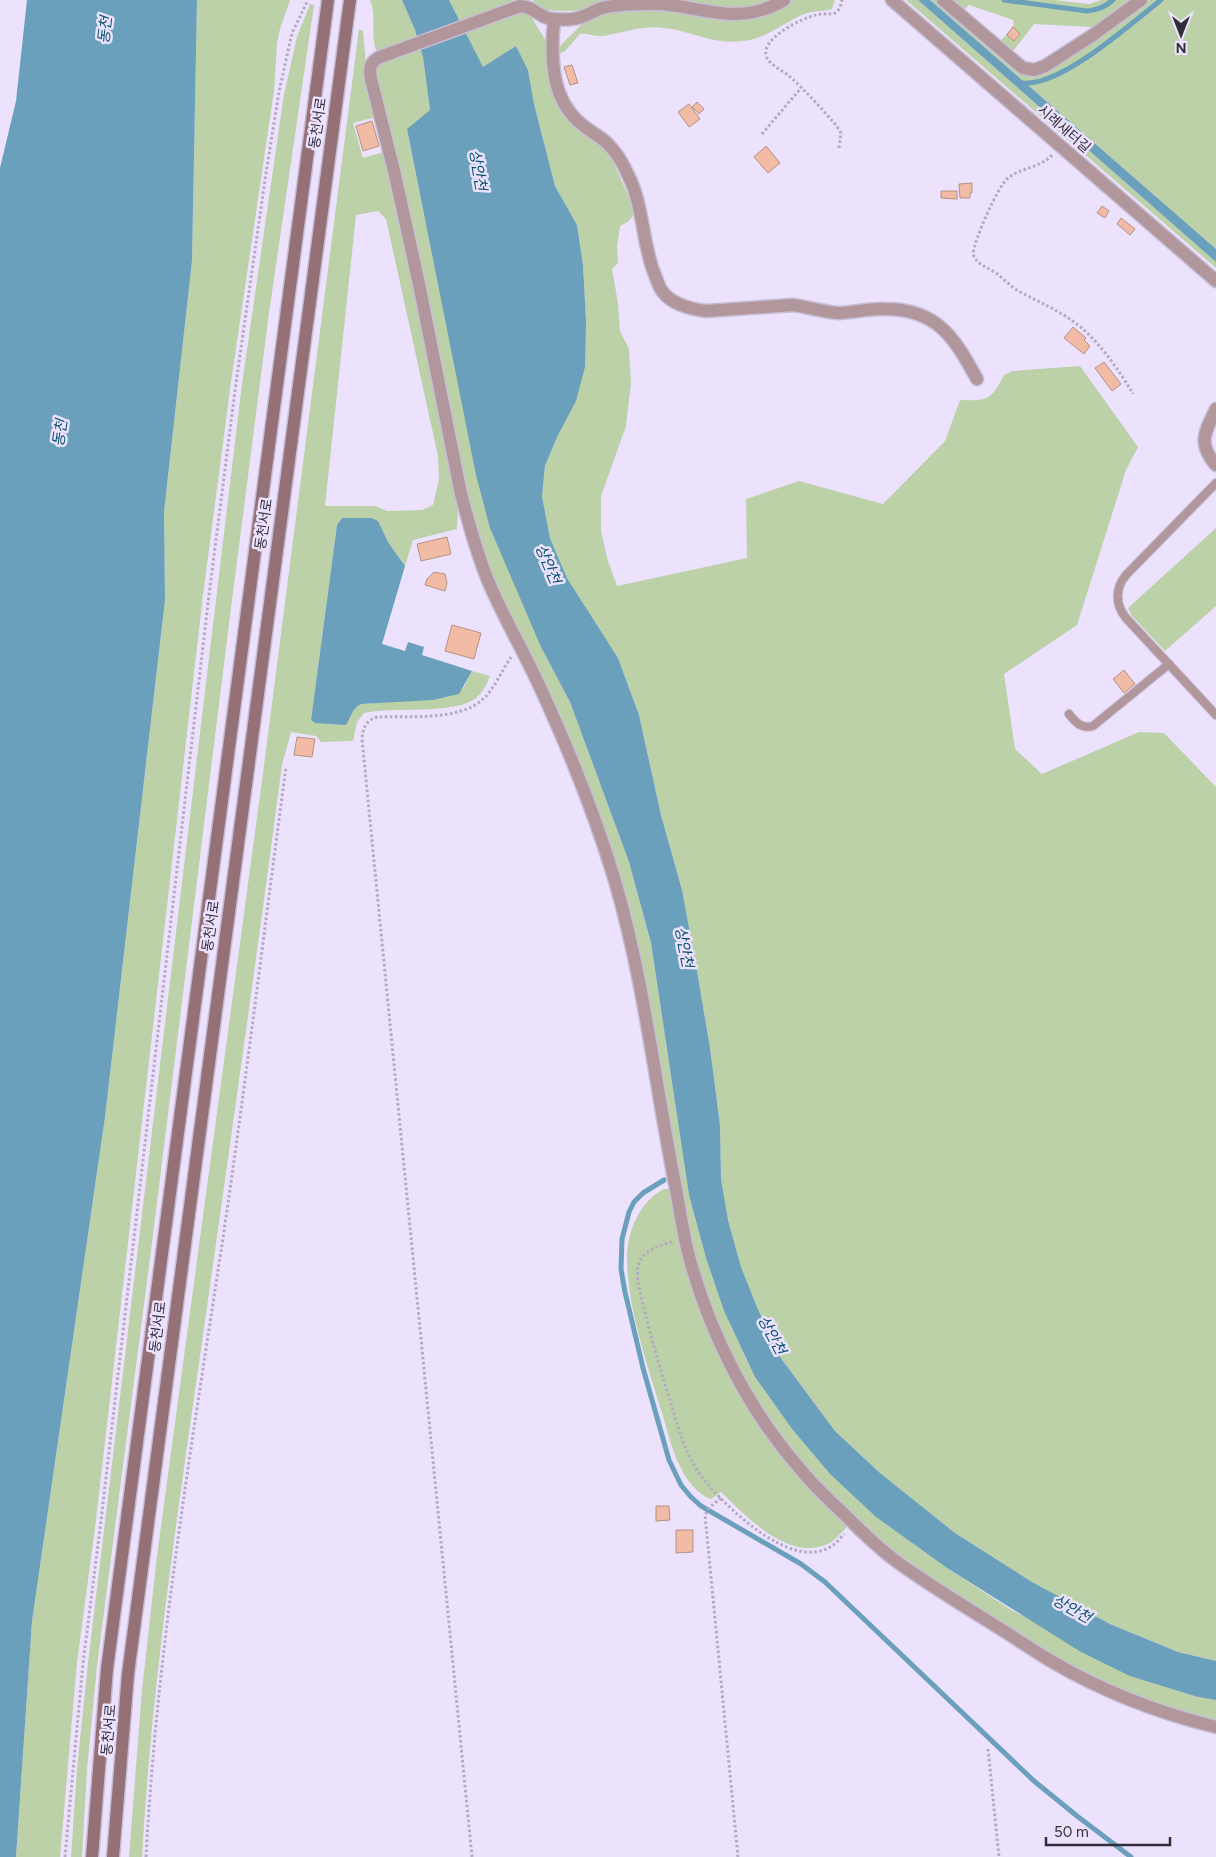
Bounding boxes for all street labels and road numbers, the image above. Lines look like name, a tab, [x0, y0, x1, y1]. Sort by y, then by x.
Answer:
street label: 동천서로	[306, 96, 330, 150]
street label: 시례새터길	[1034, 101, 1094, 157]
street label: 동천서로	[252, 497, 276, 551]
street label: 동천서로	[199, 899, 223, 953]
street label: 동천서로	[146, 1300, 170, 1354]
street label: 동천서로	[98, 1703, 120, 1756]

